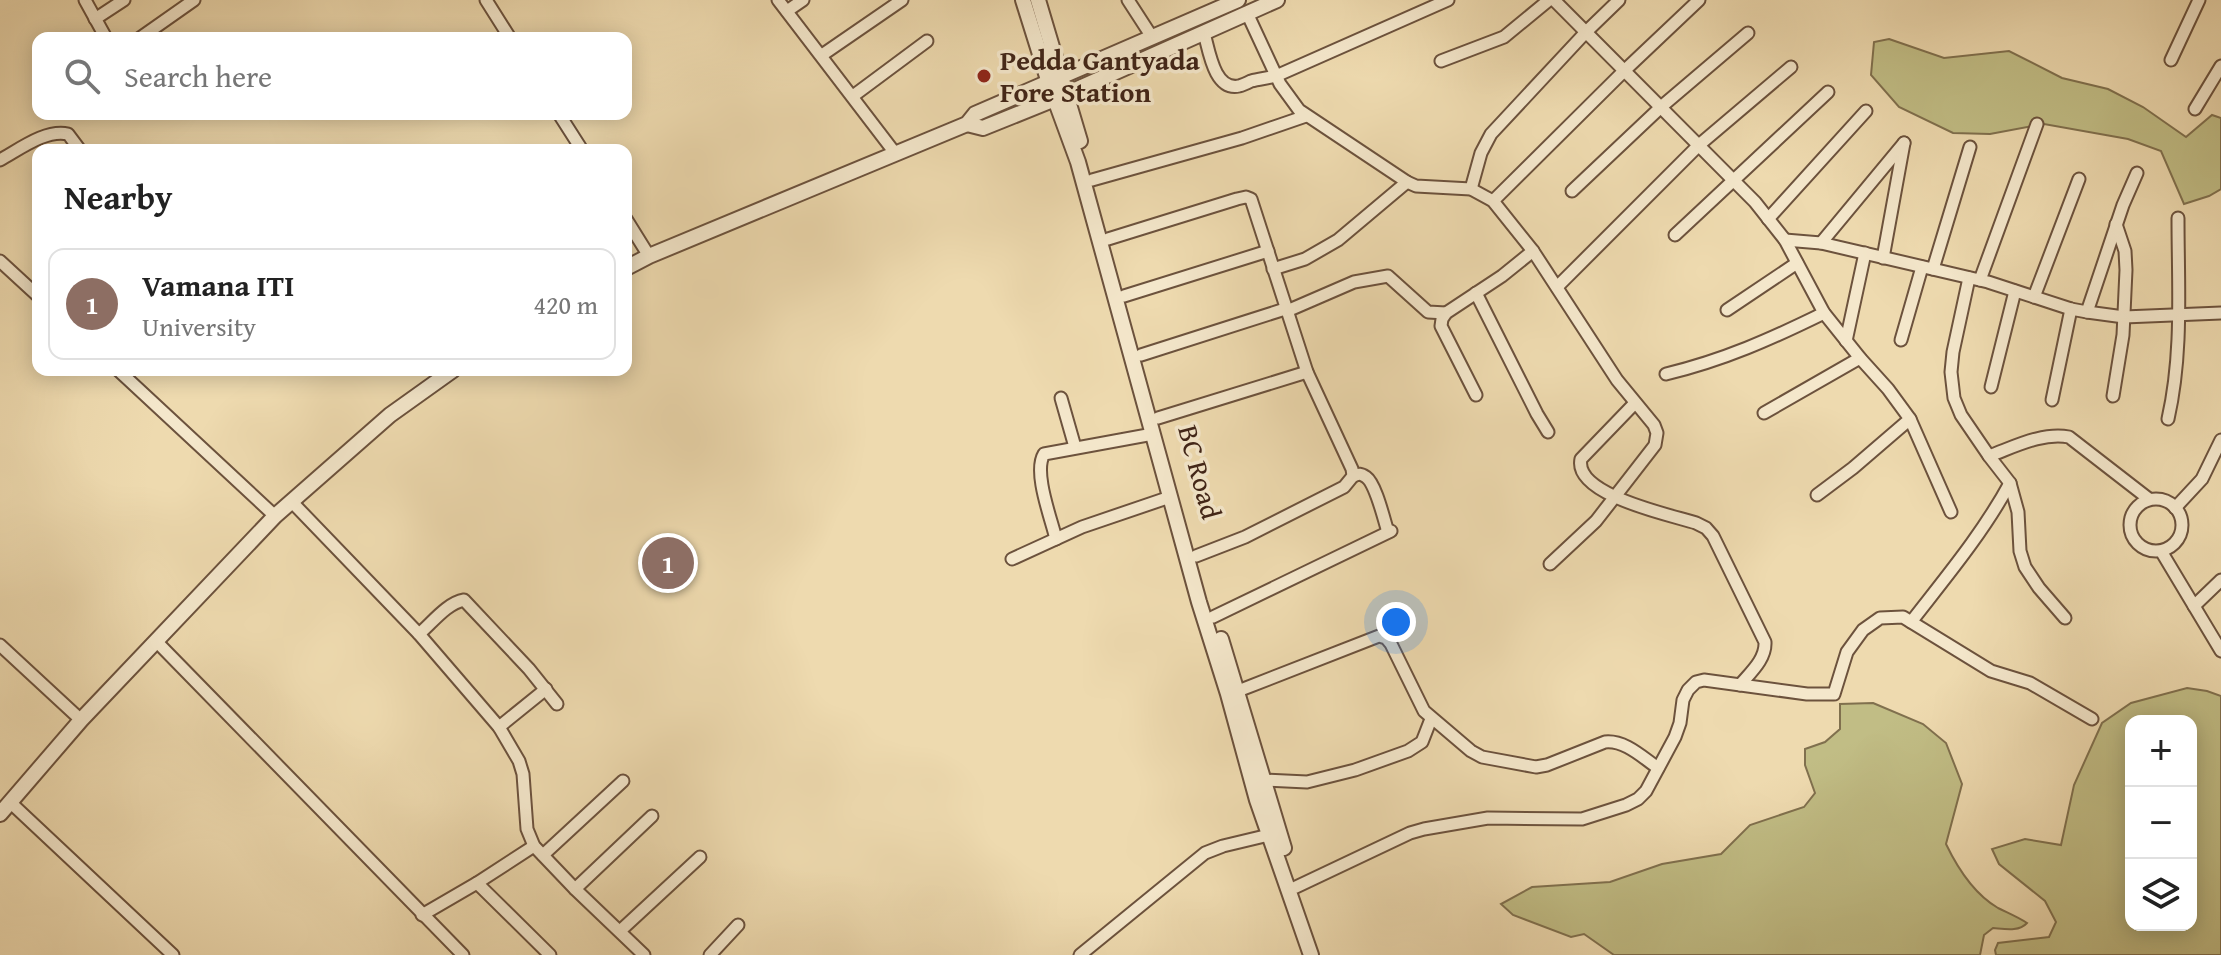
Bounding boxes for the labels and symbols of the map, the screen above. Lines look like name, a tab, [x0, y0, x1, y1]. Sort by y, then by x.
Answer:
place label: Pedda Gantyada Fore Station	[1000, 39, 1201, 112]
marker: Pedda Gantyada Fore Station	[975, 67, 993, 85]
street label: BC Road	[1168, 420, 1233, 524]
pin: 1	[642, 533, 694, 593]
your location	[1376, 602, 1416, 642]

